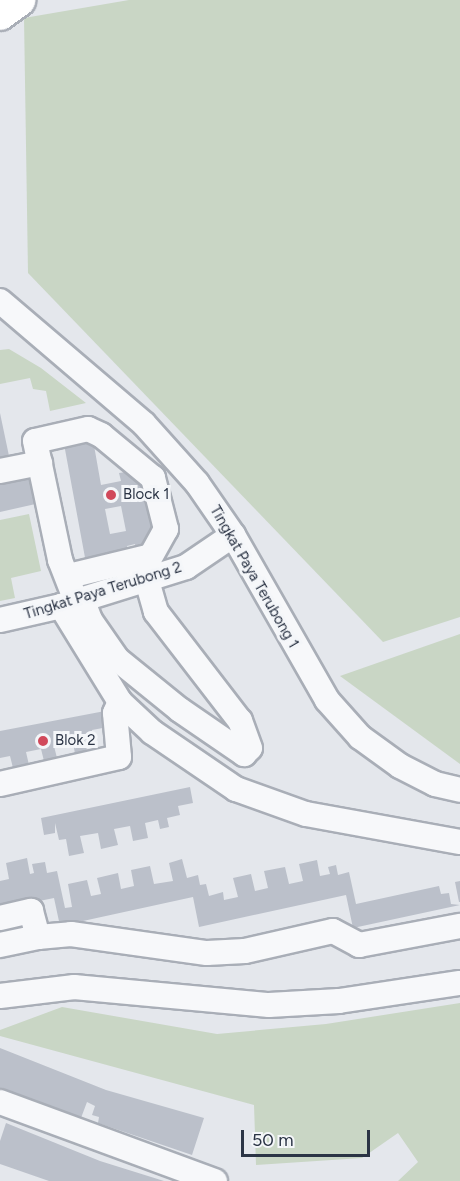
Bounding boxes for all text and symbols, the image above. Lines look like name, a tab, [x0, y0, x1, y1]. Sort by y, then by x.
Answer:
place label: Block 1	[123, 486, 169, 504]
marker: Block 1	[104, 488, 118, 502]
street label: Tingkat Paya Terubong 1	[206, 502, 302, 652]
street label: Tingkat Paya Terubong 2	[22, 558, 184, 624]
place label: Blok 2	[55, 732, 96, 750]
marker: Blok 2	[36, 734, 50, 748]
scale bar	[244, 1118, 373, 1156]
text: 50 m	[252, 1129, 294, 1151]

